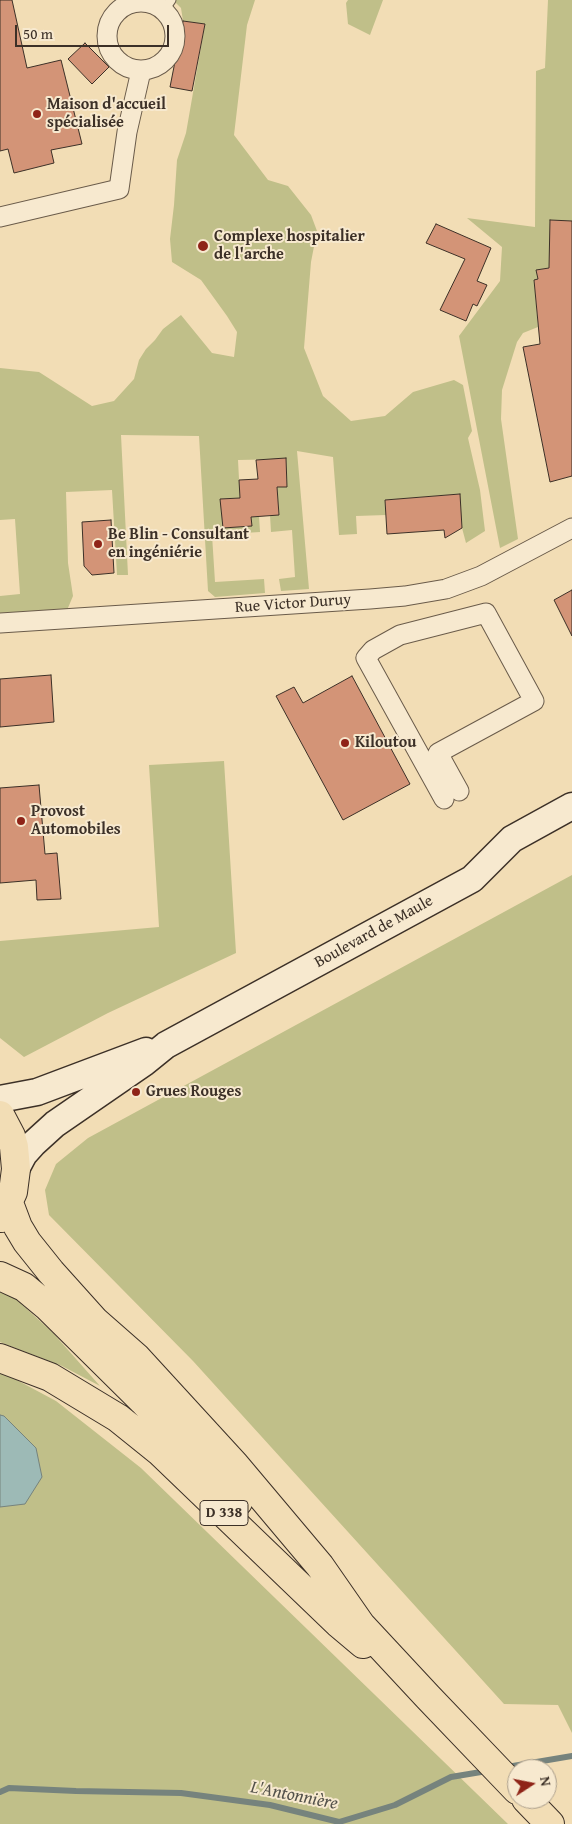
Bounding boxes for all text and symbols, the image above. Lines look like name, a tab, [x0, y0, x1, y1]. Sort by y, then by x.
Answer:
scale bar	[18, 15, 171, 47]
text: 50 m	[23, 23, 53, 44]
place label: Maison d'accueil spécialisée	[47, 95, 166, 133]
marker: Maison d'accueil spécialisée	[31, 108, 43, 120]
place label: Complexe hospitalier de l'arche	[214, 227, 365, 265]
marker: Complexe hospitalier de l'arche	[196, 239, 210, 253]
place label: Be Blin - Consultant en ingéniérie	[108, 525, 249, 563]
marker: Be Blin - Consultant en ingéniérie	[92, 538, 104, 550]
street label: Rue Victor Duruy	[234, 590, 352, 618]
place label: Kiloutou	[355, 733, 416, 753]
marker: Kiloutou	[339, 737, 351, 749]
place label: Provost Automobiles	[31, 802, 121, 840]
marker: Provost Automobiles	[15, 815, 27, 827]
street label: Boulevard de Maule	[311, 891, 437, 973]
place label: Grues Rouges	[146, 1082, 241, 1102]
marker: Grues Rouges	[130, 1086, 142, 1098]
road number: D 338	[200, 1500, 248, 1526]
north arrow	[507, 1759, 557, 1809]
text: N	[535, 1775, 556, 1788]
water label: L'Antonnière	[249, 1777, 339, 1815]

